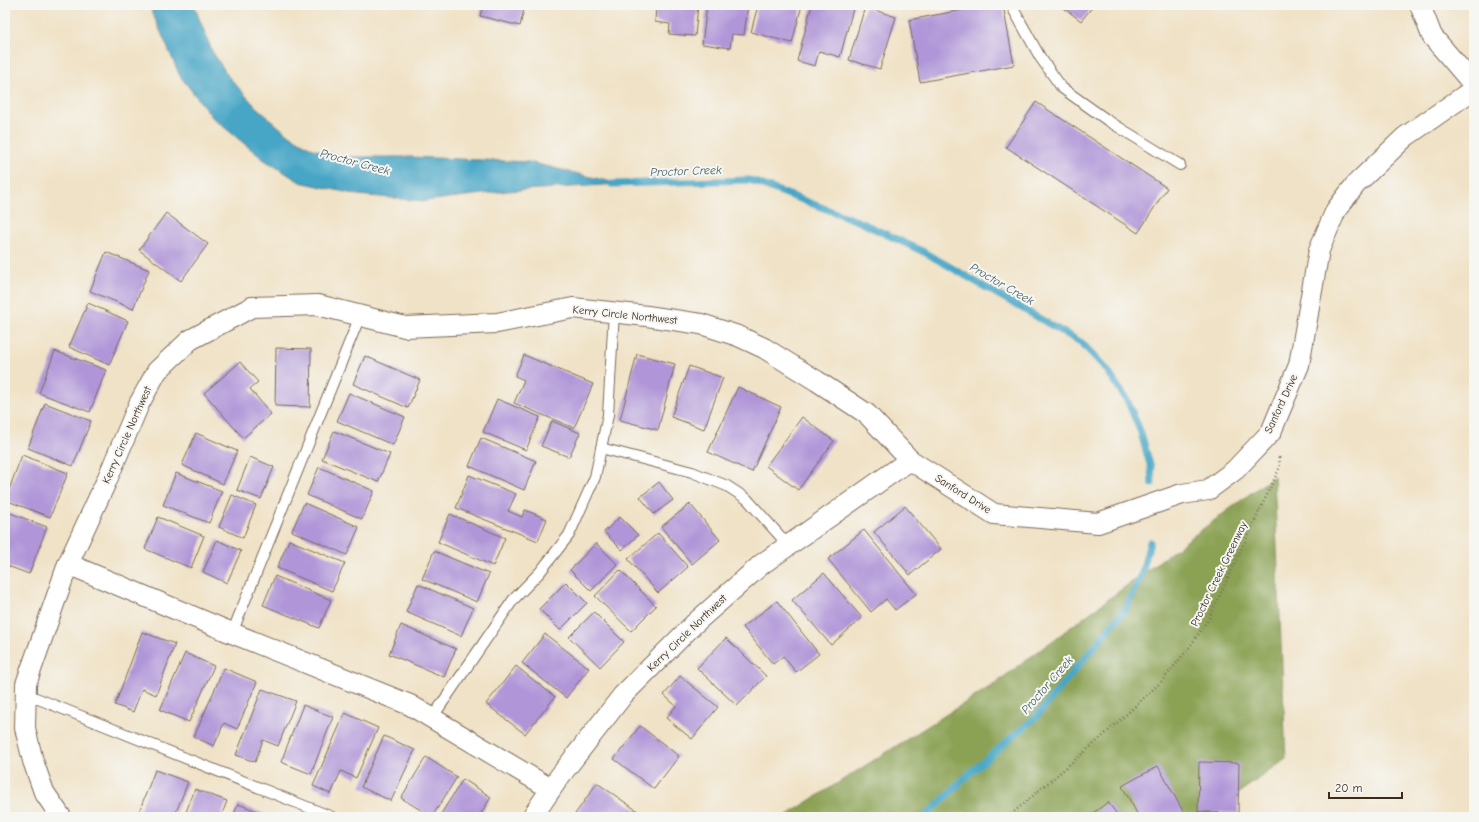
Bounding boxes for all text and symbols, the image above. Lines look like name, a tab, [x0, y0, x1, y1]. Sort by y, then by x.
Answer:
water label: Proctor Creek	[319, 146, 392, 178]
water label: Proctor Creek	[650, 163, 722, 179]
water label: Proctor Creek	[967, 260, 1037, 308]
street label: Kerry Circle Northwest	[572, 303, 679, 327]
street label: Sanford Drive	[1262, 372, 1301, 436]
street label: Kerry Circle Northwest	[100, 384, 155, 486]
street label: Sanford Drive	[933, 472, 994, 517]
street label: Proctor Creek Greenway	[1188, 519, 1250, 629]
street label: Kerry Circle Northwest	[645, 591, 730, 674]
water label: Proctor Creek	[1018, 653, 1076, 717]
scale bar	[1329, 774, 1402, 800]
text: 20 m	[1335, 781, 1363, 795]

